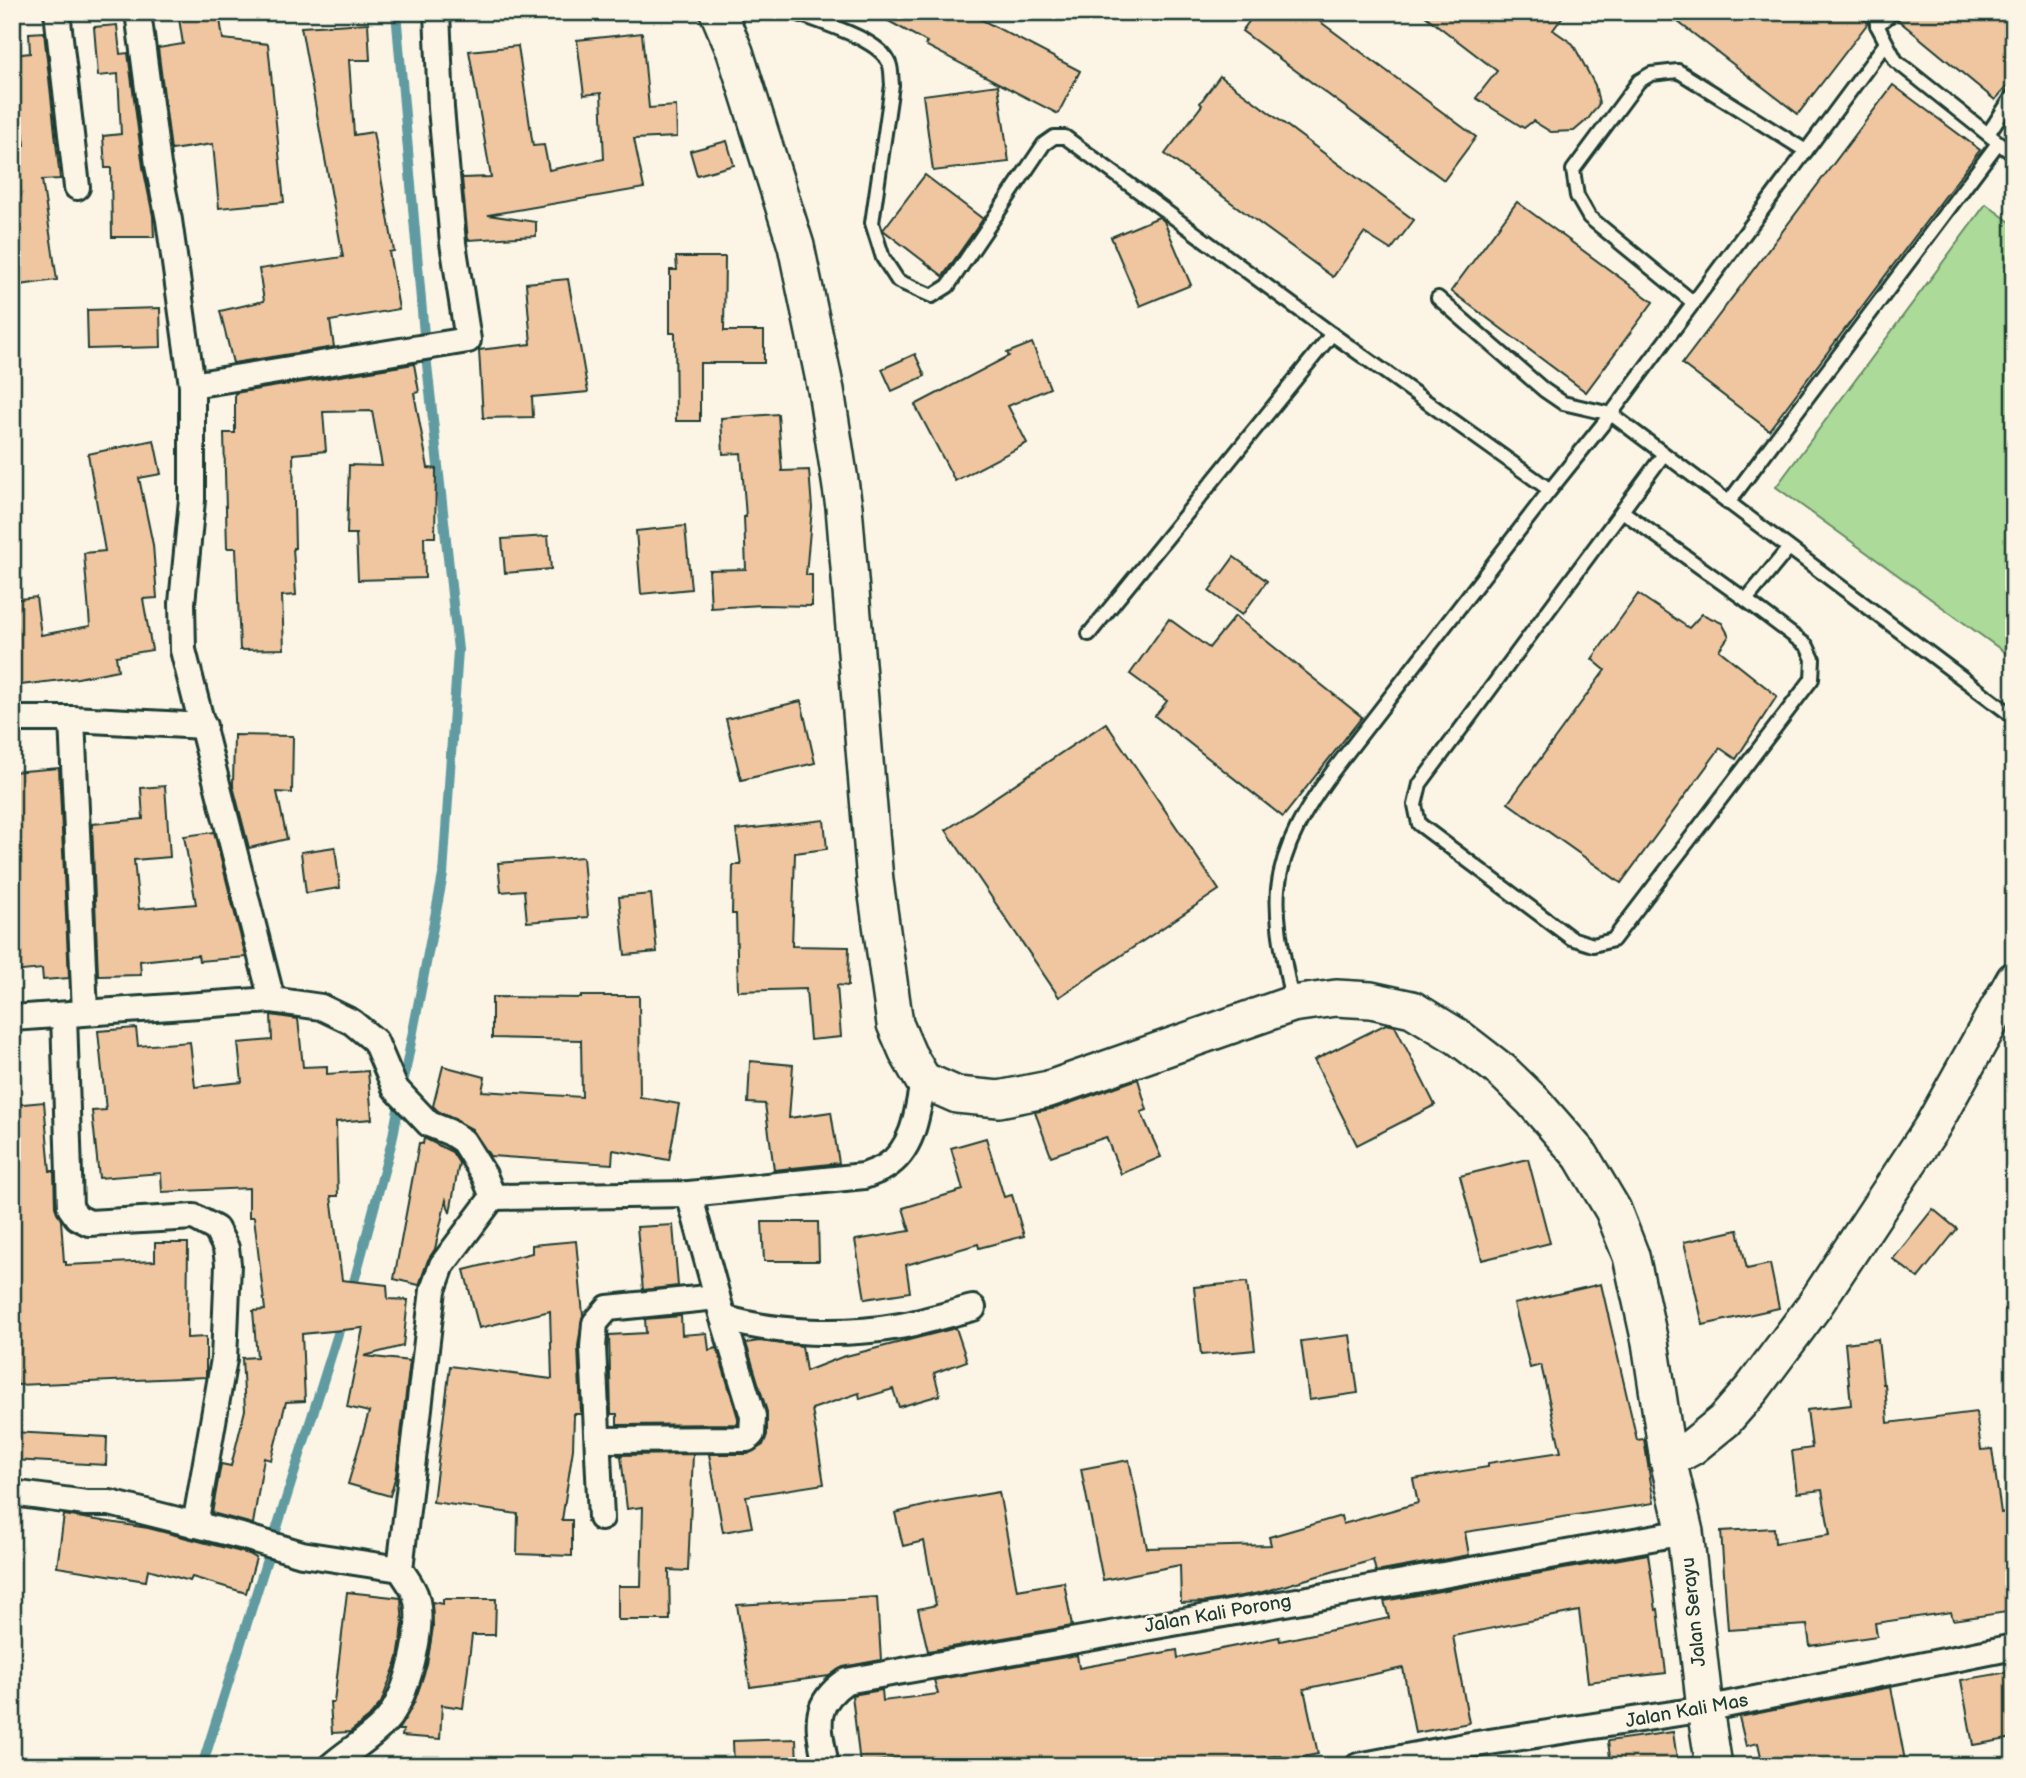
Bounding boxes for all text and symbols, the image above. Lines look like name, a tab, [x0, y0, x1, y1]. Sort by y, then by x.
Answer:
street label: Jalan Serayu	[1677, 1556, 1711, 1668]
street label: Jalan Kali Porong	[1143, 1590, 1293, 1638]
street label: Jalan Kali Mas	[1624, 1689, 1750, 1733]

